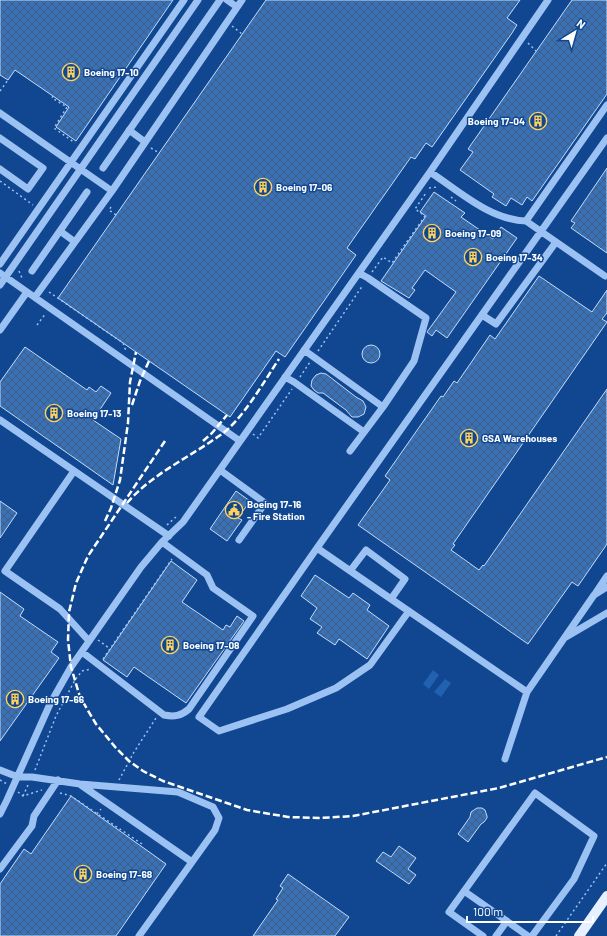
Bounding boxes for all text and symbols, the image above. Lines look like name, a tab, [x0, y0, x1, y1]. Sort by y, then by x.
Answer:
north arrow	[555, 12, 595, 52]
text: N	[574, 16, 588, 31]
building icon: Boeing 17-10	[61, 62, 81, 82]
place label: Boeing 17-10	[84, 66, 139, 78]
building icon: Boeing 17-04	[528, 111, 548, 131]
place label: Boeing 17-04	[468, 115, 525, 127]
building icon: Boeing 17-06	[253, 177, 273, 197]
place label: Boeing 17-06	[276, 181, 333, 193]
building icon: Boeing 17-09	[422, 223, 442, 243]
place label: Boeing 17-09	[445, 227, 501, 239]
building icon: Boeing 17-34	[463, 247, 483, 267]
place label: Boeing 17-34	[486, 251, 543, 263]
building icon: Boeing 17-13	[44, 403, 64, 423]
place label: Boeing 17-13	[67, 407, 121, 419]
building icon: GSA Warehouses	[459, 428, 479, 448]
place label: GSA Warehouses	[482, 432, 557, 444]
place label: Boeing 17-16 - Fire Station	[247, 498, 305, 522]
public building icon: Boeing 17-16 - Fire Station	[224, 500, 244, 520]
building icon: Boeing 17-08	[160, 635, 180, 655]
place label: Boeing 17-08	[183, 639, 240, 651]
building icon: Boeing 17-66	[5, 689, 25, 709]
place label: Boeing 17-66	[28, 693, 85, 705]
building icon: Boeing 17-68	[73, 864, 93, 884]
place label: Boeing 17-68	[96, 868, 153, 880]
scale bar	[467, 898, 593, 924]
text: 100 m	[473, 904, 503, 918]

